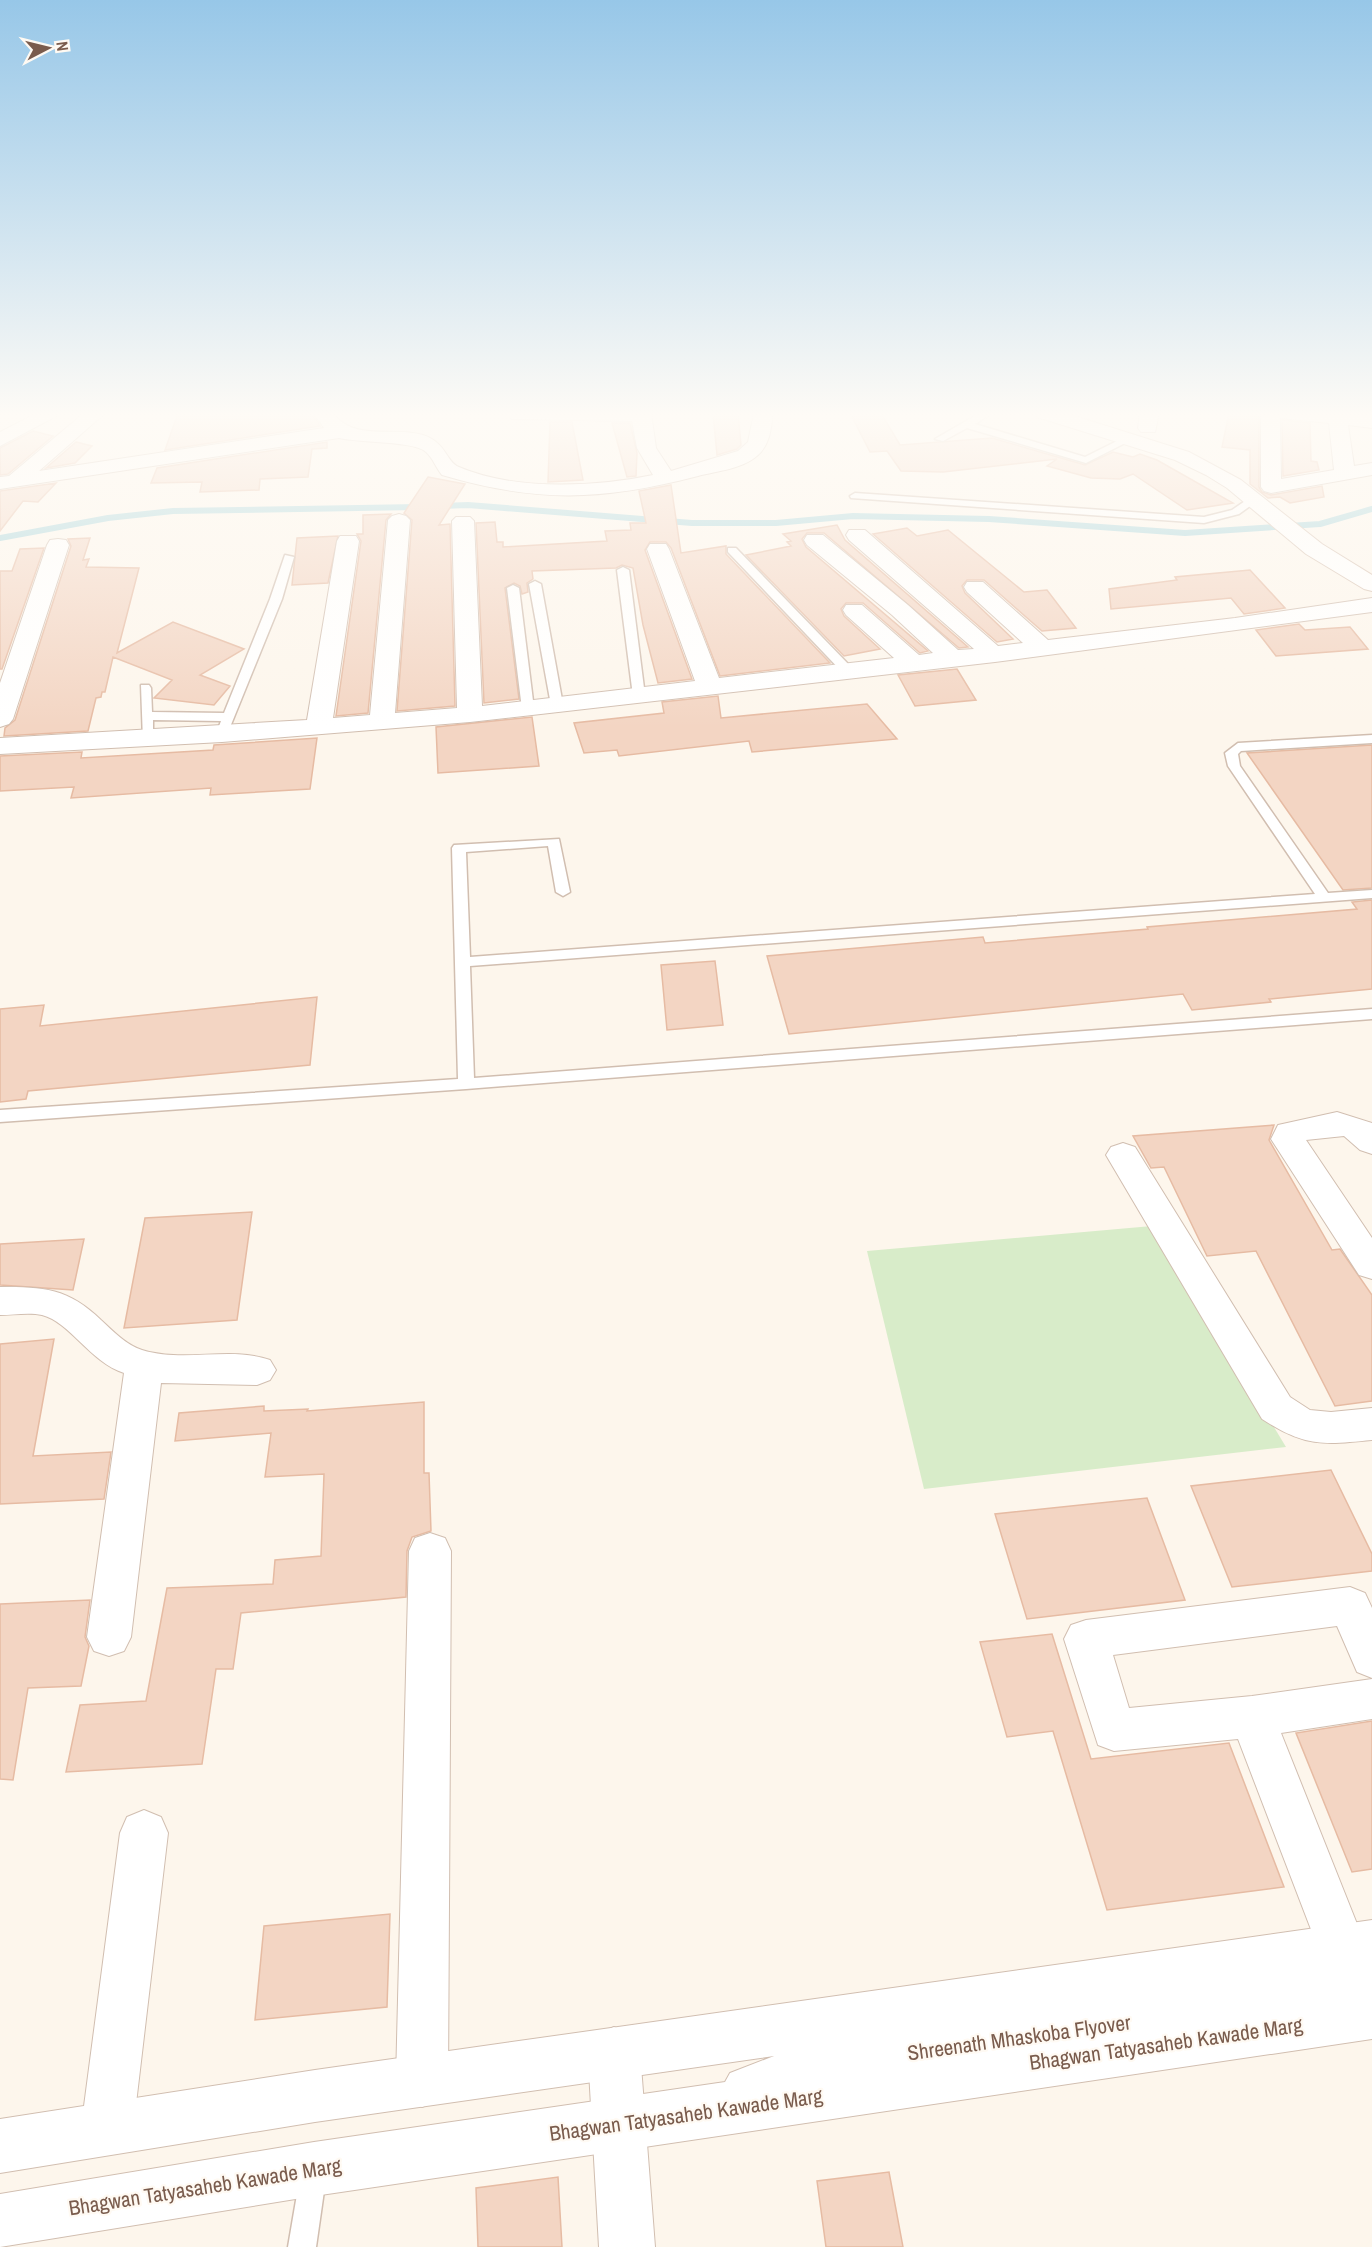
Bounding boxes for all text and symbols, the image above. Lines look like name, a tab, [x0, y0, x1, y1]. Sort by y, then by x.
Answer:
north arrow	[18, 18, 78, 78]
text: N	[51, 40, 74, 52]
street label: Shreenath Mhaskoba Flyover	[906, 2007, 1133, 2068]
street label: Bhagwan Tatyasaheb Kawade Marg	[1027, 2010, 1305, 2077]
street label: Bhagwan Tatyasaheb Kawade Marg	[547, 2081, 825, 2148]
street label: Bhagwan Tatyasaheb Kawade Marg	[66, 2151, 344, 2222]

